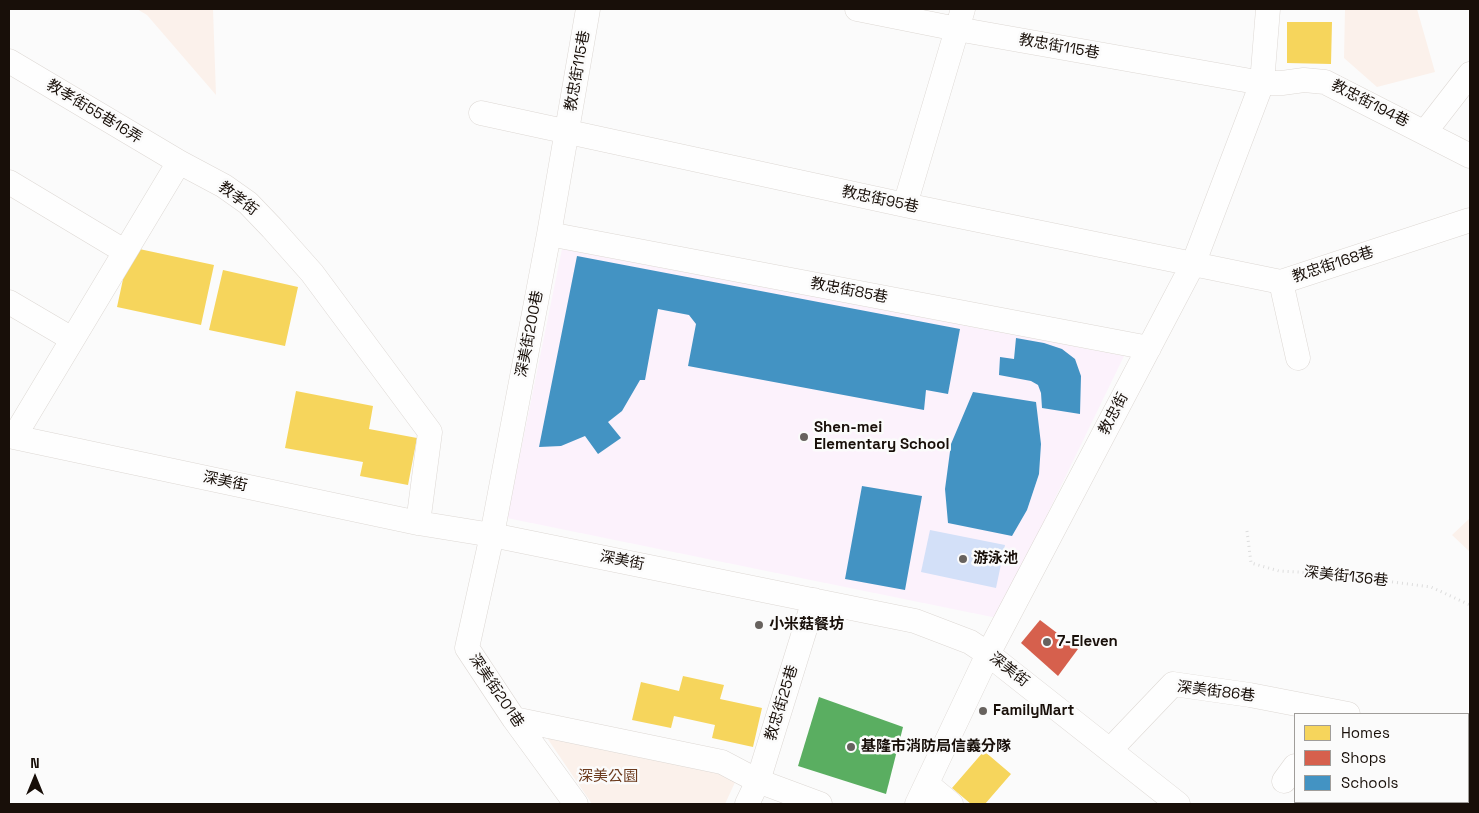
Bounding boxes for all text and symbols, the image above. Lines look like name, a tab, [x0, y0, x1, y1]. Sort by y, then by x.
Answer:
street label: 教忠街115巷	[562, 29, 594, 113]
street label: 教忠街115巷	[1017, 31, 1101, 63]
street label: 教孝街55巷16弄	[43, 76, 145, 148]
street label: 教忠街194巷	[1328, 77, 1412, 131]
street label: 教孝街	[215, 178, 261, 220]
street label: 教忠街95巷	[840, 183, 920, 217]
street label: 教忠街168巷	[1290, 243, 1376, 287]
street label: 教忠街85巷	[809, 275, 889, 307]
street label: 深美街200巷	[513, 289, 547, 379]
street label: 教忠街	[1095, 390, 1133, 438]
place label: Shen-mei Elementary School	[814, 419, 949, 454]
marker: Shen-mei Elementary School	[798, 431, 810, 443]
street label: 深美街	[201, 469, 249, 495]
street label: 深美街	[598, 548, 646, 574]
place label: 游泳池	[973, 550, 1018, 568]
marker: 游泳池	[957, 553, 969, 565]
street label: 深美街136巷	[1303, 564, 1389, 590]
place label: 小米菇餐坊	[769, 616, 844, 634]
marker: 小米菇餐坊	[753, 619, 765, 631]
place label: 7-Eleven	[1057, 633, 1118, 651]
marker: 7-Eleven	[1041, 636, 1053, 648]
street label: 深美街	[986, 649, 1032, 691]
street label: 深美街201巷	[465, 651, 527, 731]
street label: 教忠街25巷	[762, 663, 802, 743]
street label: 深美街86巷	[1176, 678, 1256, 706]
place label: FamilyMart	[993, 702, 1074, 720]
marker: FamilyMart	[977, 705, 989, 717]
legend	[1294, 713, 1469, 803]
text: Homes	[1341, 723, 1390, 742]
place label: 基隆市消防局信義分隊	[861, 738, 1011, 756]
marker: 基隆市消防局信義分隊	[845, 741, 857, 753]
text: Shops	[1341, 748, 1386, 767]
north arrow	[10, 753, 60, 803]
text: N	[30, 754, 40, 772]
park label: 深美公園	[578, 768, 638, 786]
text: Schools	[1341, 773, 1398, 792]

